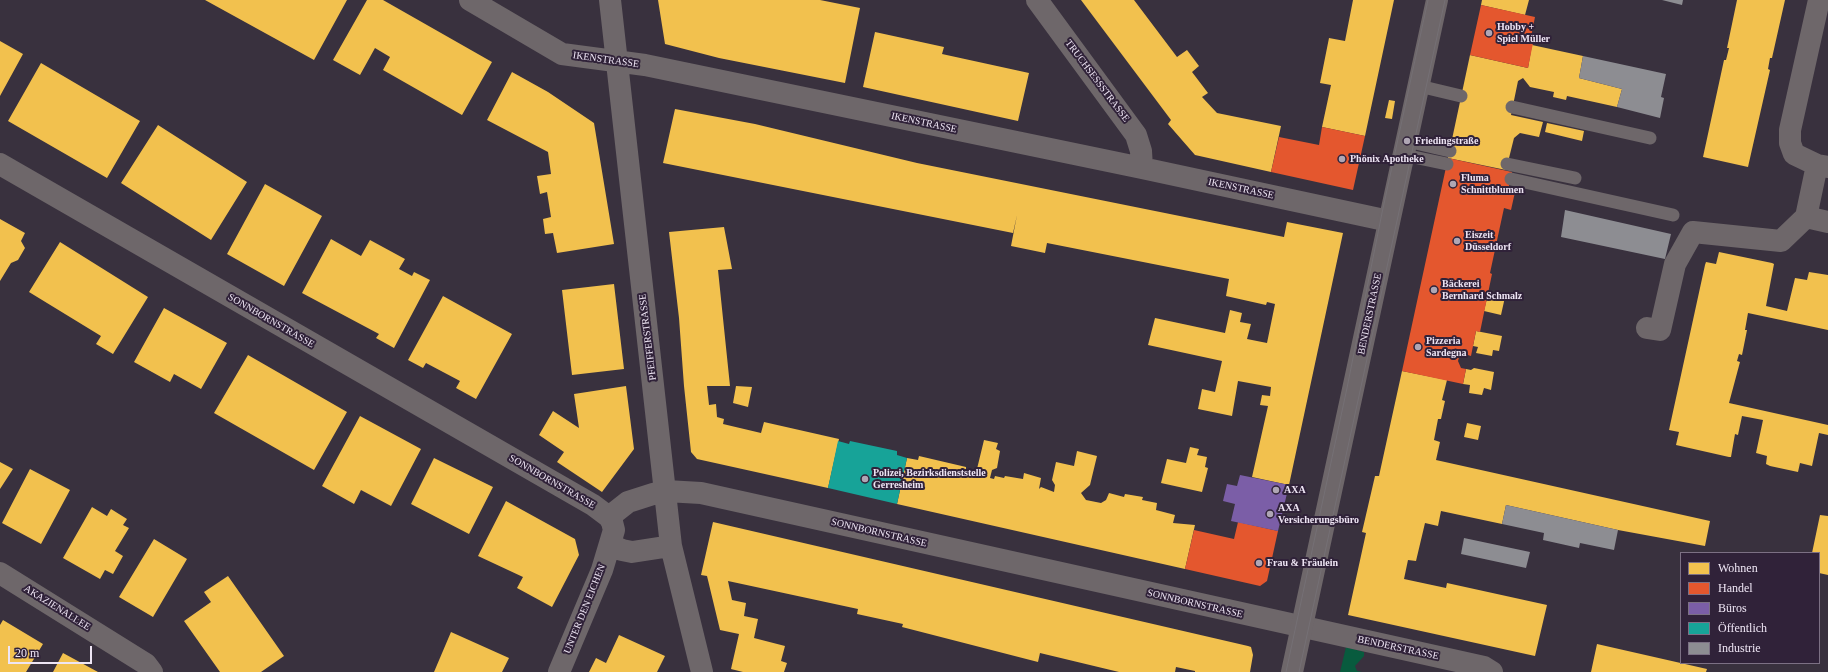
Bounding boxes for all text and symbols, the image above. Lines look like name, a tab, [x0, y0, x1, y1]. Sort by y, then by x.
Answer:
place label: Hobby + Spiel Müller	[1497, 21, 1550, 44]
marker: Hobby + Spiel Müller	[1484, 28, 1494, 38]
street label: TRUCHSESSSTRASSE	[1062, 38, 1132, 124]
street label: IKENSTRASSE	[572, 49, 640, 71]
street label: IKENSTRASSE	[890, 110, 958, 136]
place label: Friedingstraße	[1415, 135, 1478, 147]
marker: Friedingstraße	[1402, 136, 1412, 146]
place label: Phönix Apotheke	[1350, 153, 1424, 165]
marker: Phönix Apotheke	[1337, 154, 1347, 164]
place label: Fluma Schnittblumen	[1461, 172, 1524, 196]
street label: IKENSTRASSE	[1207, 176, 1275, 202]
marker: Fluma Schnittblumen	[1448, 179, 1458, 189]
place label: Eiszeit Düsseldorf	[1465, 229, 1511, 252]
marker: Eiszeit Düsseldorf	[1452, 236, 1462, 246]
street label: BENDERSTRASSE	[1356, 272, 1384, 356]
place label: Bäckerei Bernhard Schmalz	[1442, 278, 1522, 302]
marker: Bäckerei Bernhard Schmalz	[1429, 285, 1439, 295]
street label: SONNBORNSTRASSE	[226, 291, 316, 351]
street label: PFEIFFERSTRASSE	[637, 293, 659, 381]
place label: Pizzeria Sardegna	[1426, 335, 1467, 358]
marker: Pizzeria Sardegna	[1413, 342, 1423, 352]
street label: SONNBORNSTRASSE	[507, 452, 597, 512]
place label: Polizei, Bezirksdienststelle Gerresheim	[873, 467, 986, 490]
marker: Polizei, Bezirksdienststelle Gerresheim	[860, 474, 870, 484]
place label: AXA	[1284, 484, 1306, 496]
marker: AXA	[1271, 485, 1281, 495]
place label: AXA Versicherungsbüro	[1278, 502, 1359, 526]
marker: AXA Versicherungsbüro	[1265, 509, 1275, 519]
street label: SONNBORNSTRASSE	[830, 516, 928, 550]
legend	[1680, 552, 1820, 664]
place label: Frau & Fräulein	[1267, 557, 1338, 569]
marker: Frau & Fräulein	[1254, 558, 1264, 568]
text: Wohnen	[1718, 561, 1758, 575]
street label: UNTER DEN EICHEN	[562, 562, 608, 656]
text: Handel	[1718, 581, 1753, 595]
street label: AKAZIENALLEE	[22, 583, 92, 633]
street label: SONNBORNSTRASSE	[1146, 587, 1244, 621]
text: Büros	[1718, 601, 1747, 615]
text: Öffentlich	[1718, 621, 1767, 635]
street label: BENDERSTRASSE	[1356, 634, 1440, 662]
scale bar	[10, 638, 94, 664]
text: Industrie	[1718, 641, 1761, 655]
text: 20 m	[15, 646, 39, 660]

